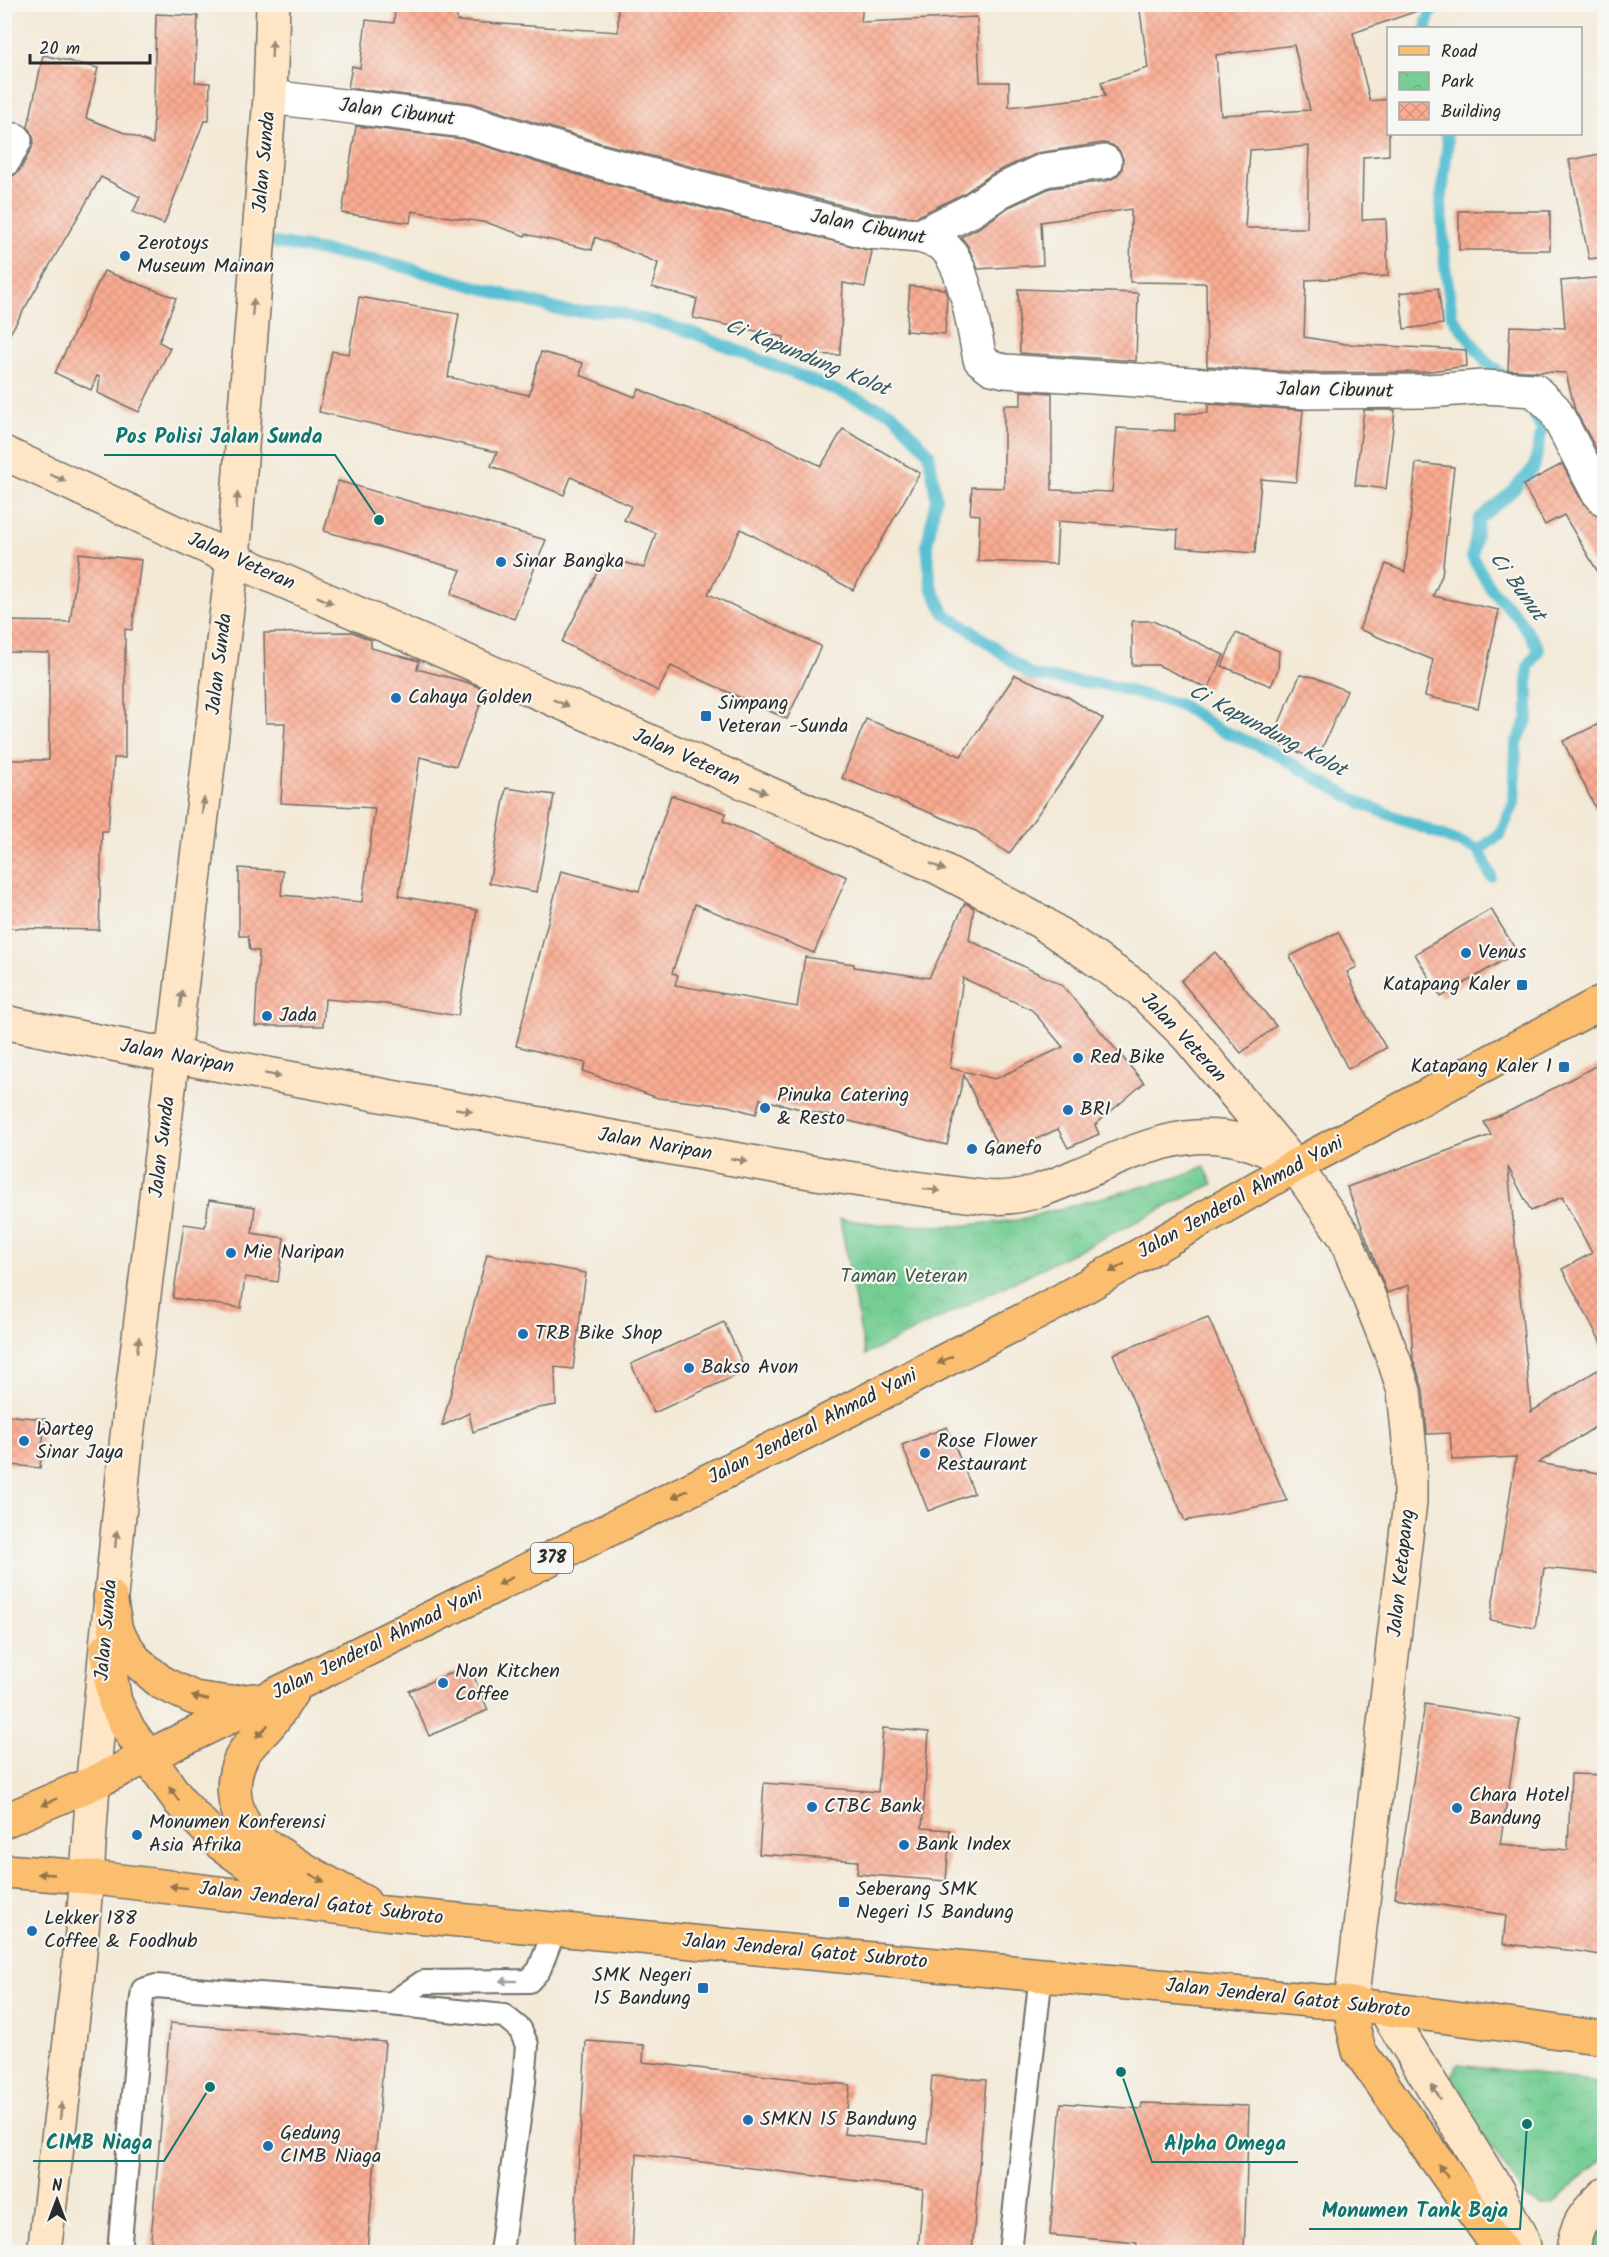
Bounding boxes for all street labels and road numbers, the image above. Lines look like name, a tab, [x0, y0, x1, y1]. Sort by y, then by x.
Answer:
street label: Jalan Cibunut	[337, 90, 457, 136]
street label: Jalan Sunda	[245, 110, 285, 214]
street label: Jalan Cibunut	[808, 201, 929, 255]
street label: Jalan Cibunut	[1276, 374, 1394, 408]
street label: Jalan Veteran	[182, 524, 300, 600]
street label: Jalan Sunda	[198, 611, 242, 717]
street label: Jalan Veteran	[627, 720, 745, 796]
street label: Jalan Veteran	[1132, 985, 1234, 1091]
street label: Jalan Naripan	[117, 1030, 237, 1084]
street label: Jalan Sunda	[141, 1094, 185, 1200]
street label: Jalan Naripan	[595, 1119, 715, 1171]
street label: Jalan Jenderal Ahmad Yani	[1132, 1127, 1351, 1268]
street label: Jalan Jenderal Ahmad Yani	[703, 1360, 924, 1494]
street label: Jalan Ketapang	[1379, 1507, 1425, 1639]
road number: 378	[531, 1543, 573, 1573]
street label: Jalan Sunda	[87, 1578, 127, 1682]
street label: Jalan Jenderal Ahmad Yani	[267, 1578, 490, 1709]
street label: Jalan Jenderal Gatot Subroto	[197, 1873, 445, 1935]
street label: Jalan Jenderal Gatot Subroto	[681, 1925, 929, 1979]
street label: Jalan Jenderal Gatot Subroto	[1164, 1970, 1412, 2028]

